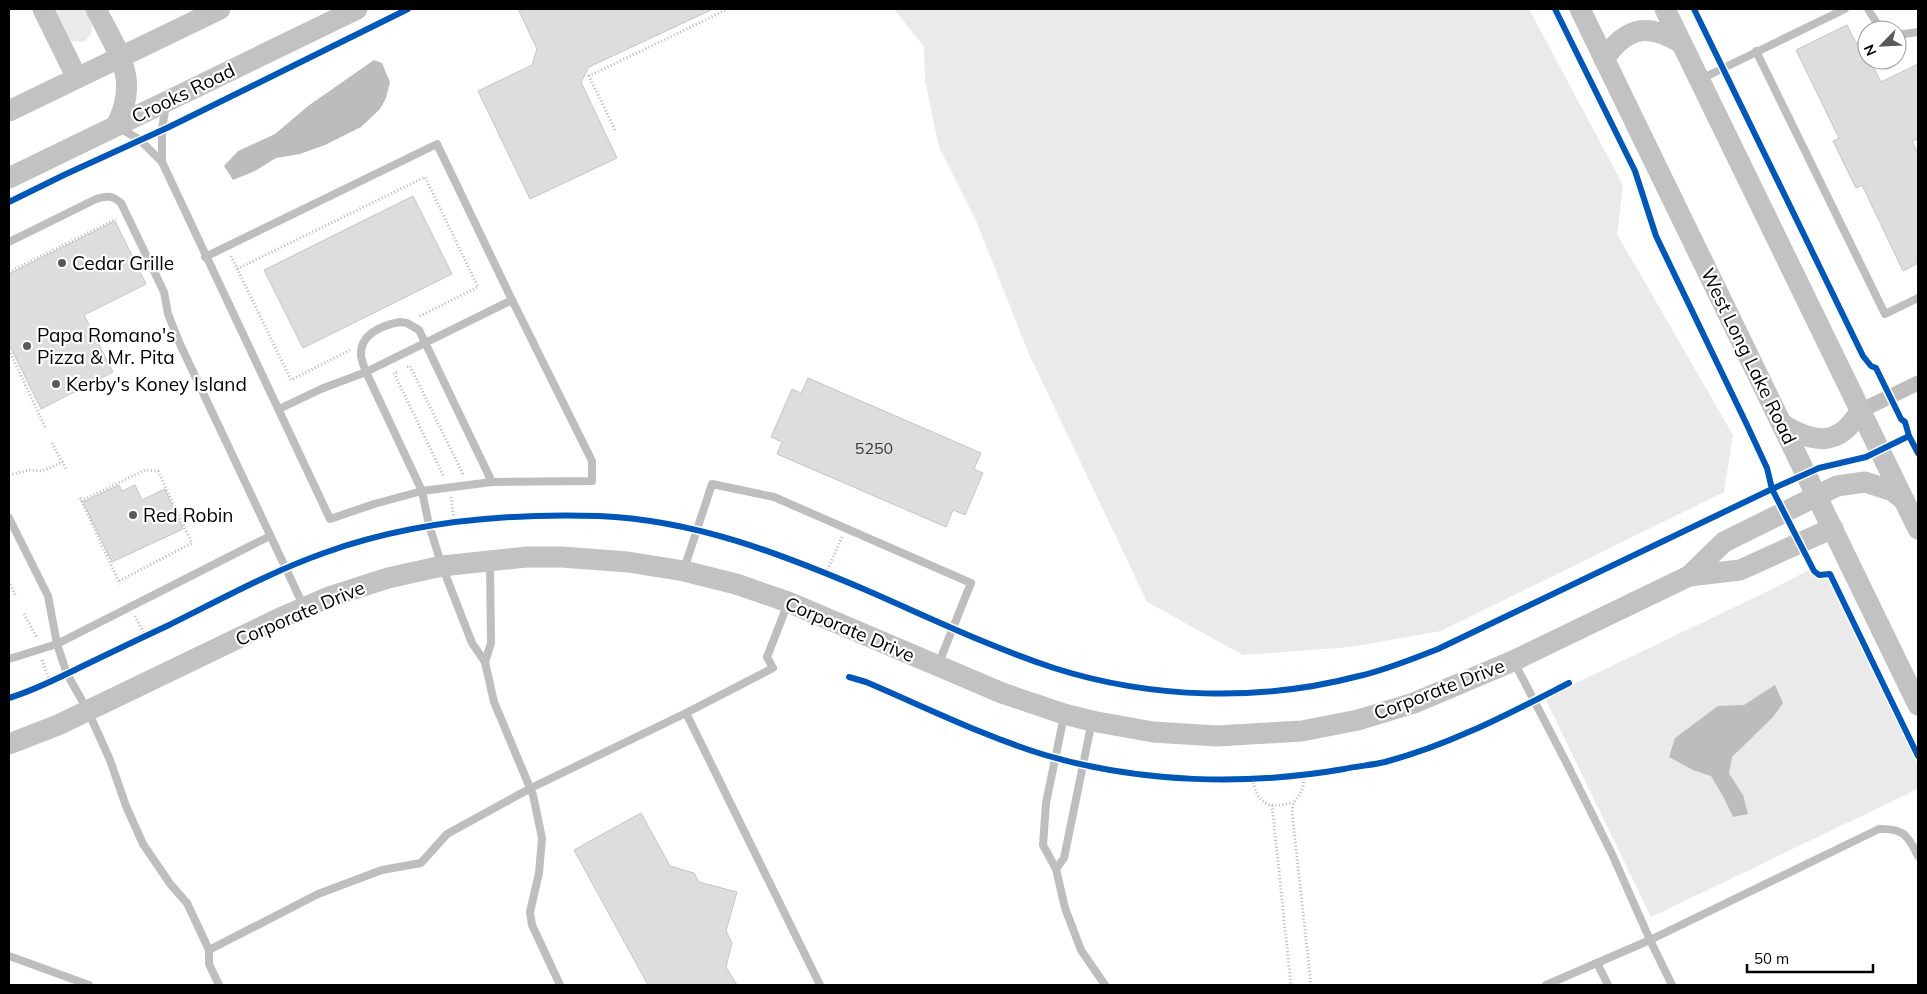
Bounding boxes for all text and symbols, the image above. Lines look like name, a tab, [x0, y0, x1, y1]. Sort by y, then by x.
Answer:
north arrow	[1857, 20, 1907, 70]
text: N	[1860, 42, 1880, 59]
street label: Crooks Road	[127, 58, 239, 128]
place label: Cedar Grille	[72, 251, 174, 275]
marker: Cedar Grille	[56, 257, 68, 269]
street label: West Long Lake Road	[1696, 264, 1802, 448]
place label: Papa Romano's Pizza & Mr. Pita	[37, 323, 176, 369]
marker: Papa Romano's Pizza & Mr. Pita	[21, 340, 33, 352]
place label: Kerby's Koney Island	[66, 372, 247, 396]
marker: Kerby's Koney Island	[50, 378, 62, 390]
house number: 5250	[855, 438, 893, 458]
place label: Red Robin	[143, 503, 233, 527]
marker: Red Robin	[127, 509, 139, 521]
street label: Corporate Drive	[232, 575, 368, 651]
street label: Corporate Drive	[782, 591, 918, 667]
street label: Corporate Drive	[1370, 653, 1508, 725]
scale bar	[1747, 942, 1873, 974]
text: 50 m	[1754, 949, 1789, 968]

